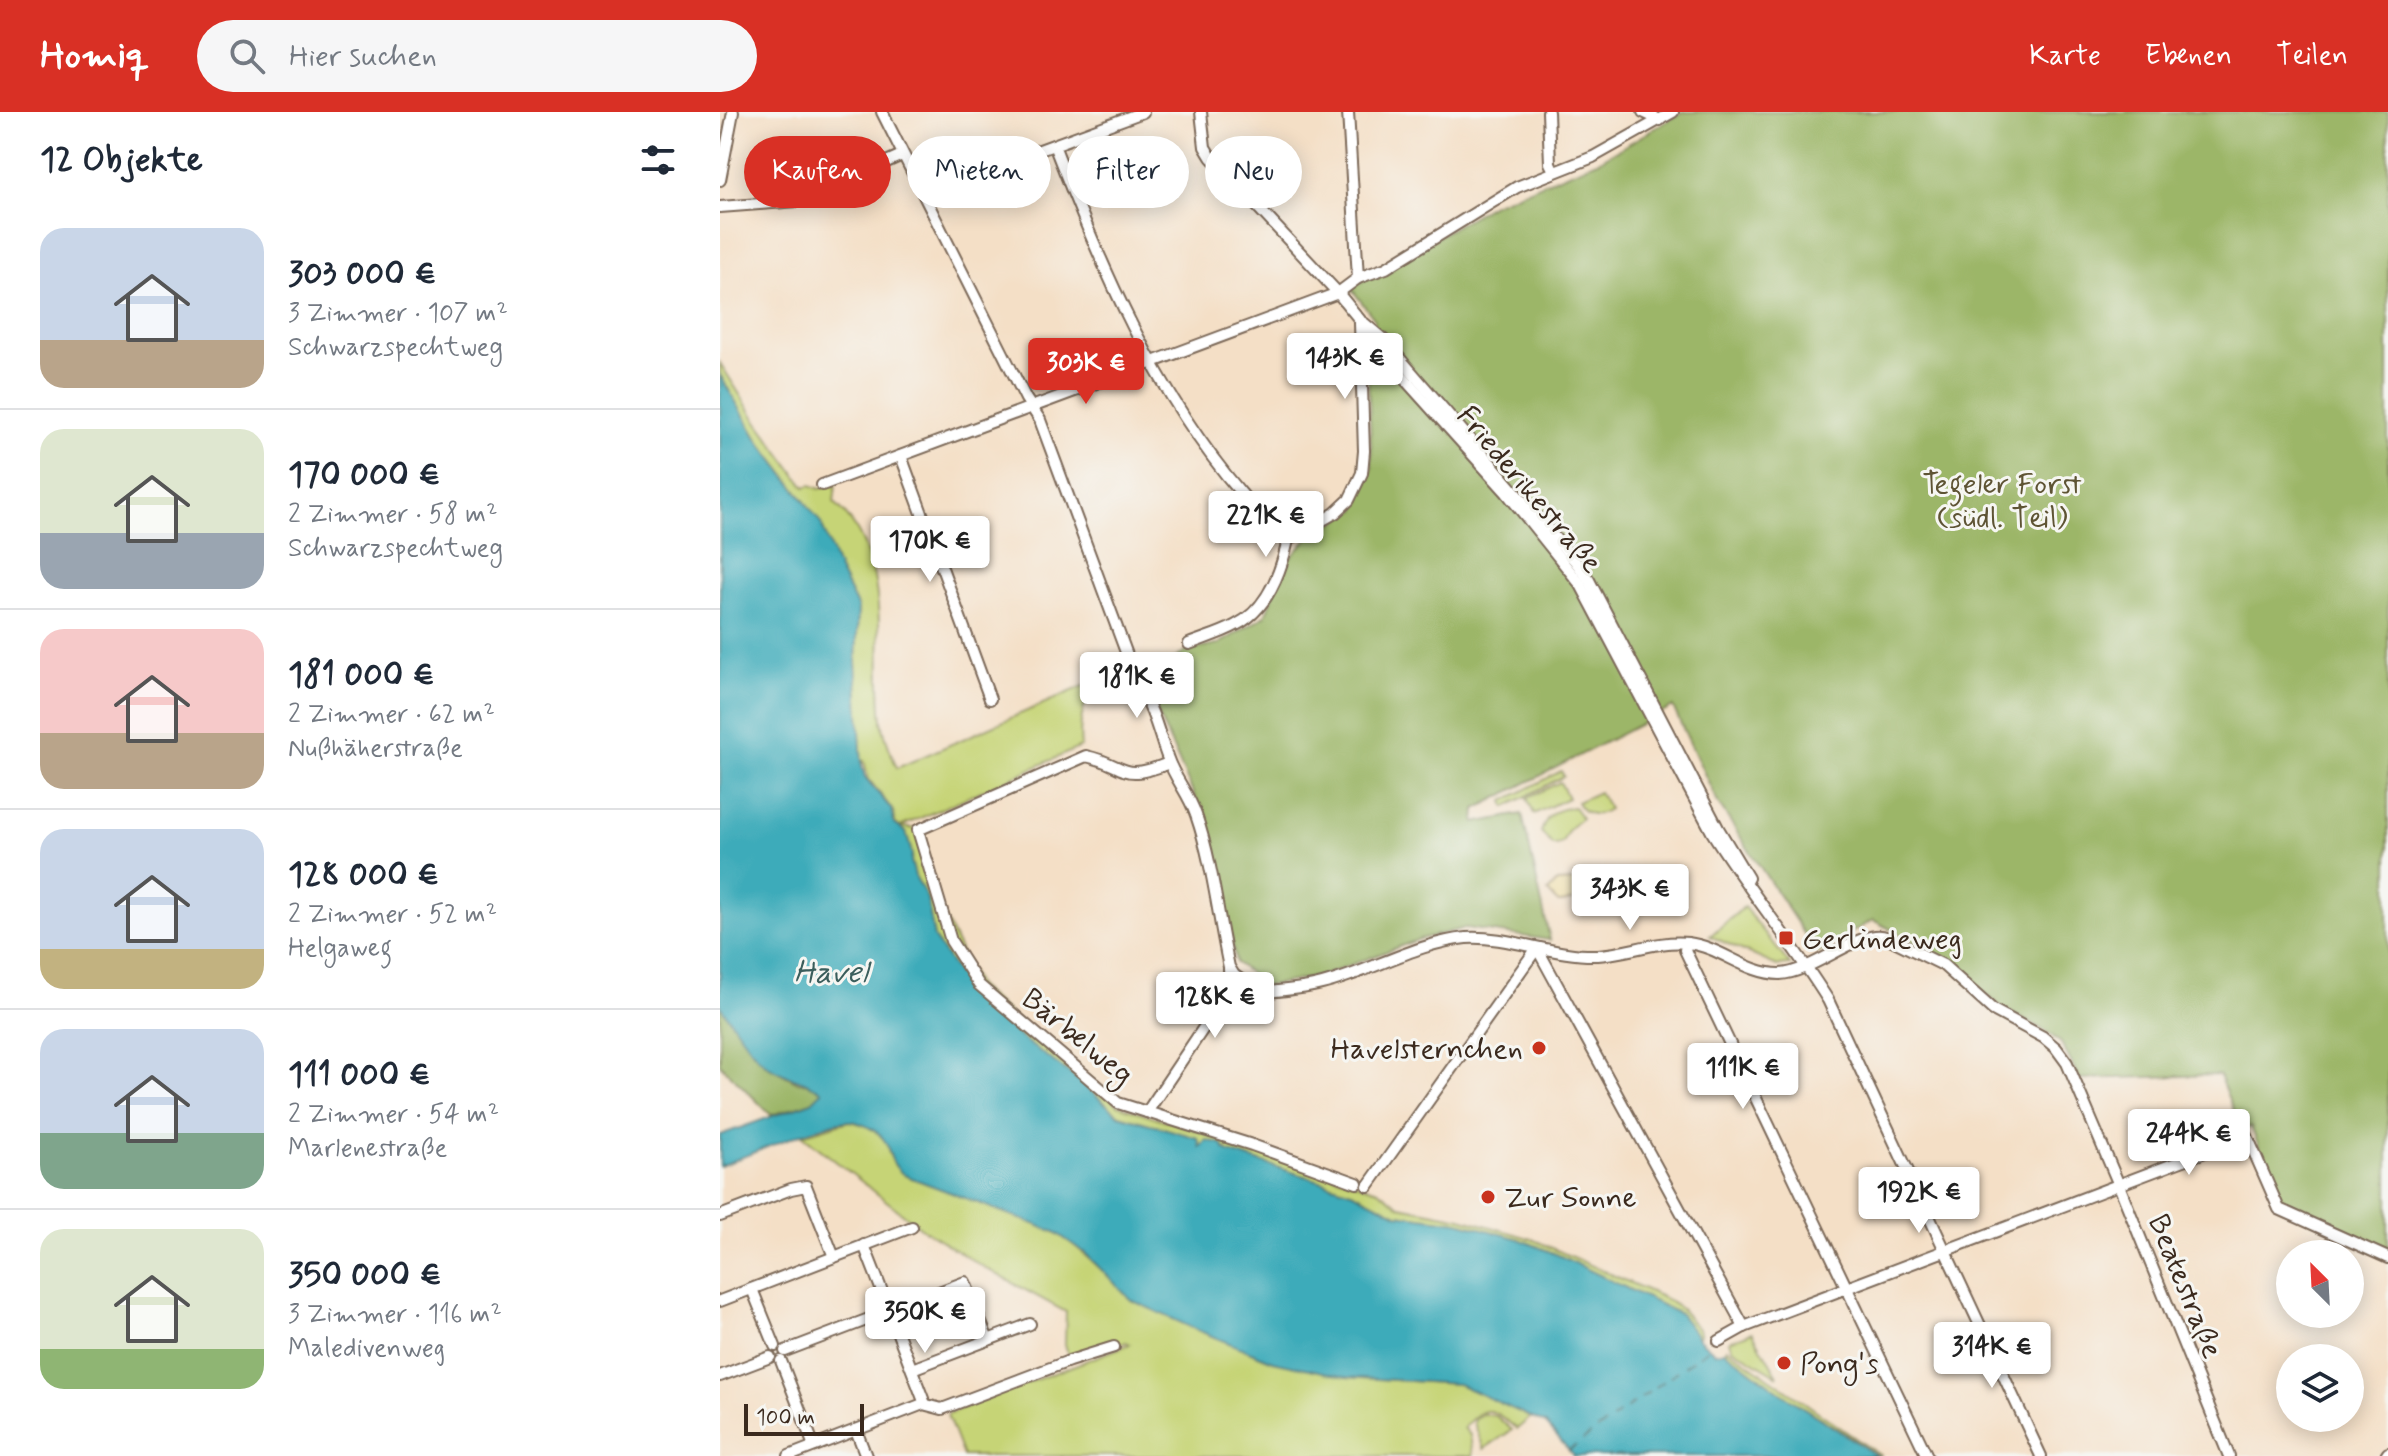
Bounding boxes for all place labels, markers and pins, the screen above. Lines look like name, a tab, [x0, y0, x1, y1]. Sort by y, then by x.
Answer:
pin: 143K €	[1280, 333, 1410, 401]
pin: 303K €	[1021, 338, 1151, 406]
pin: 221K €	[1201, 491, 1331, 559]
pin: 170K €	[865, 516, 995, 584]
pin: 181K €	[1072, 652, 1202, 720]
pin: 343K €	[1565, 864, 1695, 932]
place label: Gerlindeweg	[1802, 920, 1962, 959]
marker: Gerlindeweg	[1777, 929, 1795, 947]
pin: 128K €	[1150, 972, 1280, 1040]
place label: Havelsternchen	[1330, 1030, 1523, 1069]
marker: Havelsternchen	[1530, 1039, 1548, 1057]
pin: 111K €	[1678, 1043, 1808, 1111]
pin: 244K €	[2124, 1109, 2254, 1177]
pin: 192K €	[1854, 1167, 1984, 1235]
place label: Zur Sonne	[1504, 1179, 1637, 1218]
marker: Zur Sonne	[1479, 1188, 1497, 1206]
pin: 350K €	[860, 1287, 990, 1355]
pin: 314K €	[1927, 1322, 2057, 1390]
place label: Pong's	[1800, 1345, 1878, 1386]
marker: Pong's	[1775, 1354, 1793, 1372]

